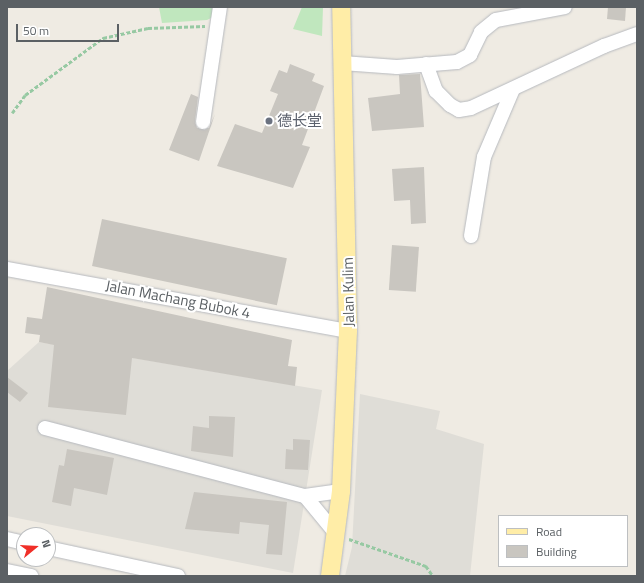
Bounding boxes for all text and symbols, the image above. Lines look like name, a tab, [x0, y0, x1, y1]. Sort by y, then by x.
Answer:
scale bar	[18, 16, 121, 42]
text: 50 m	[23, 21, 49, 40]
place label: 德长堂	[277, 112, 322, 130]
marker: 德长堂	[264, 116, 274, 126]
street label: Jalan Kulim	[338, 257, 358, 327]
street label: Jalan Machang Bubok 4	[104, 276, 252, 322]
legend	[498, 515, 628, 567]
text: Road	[536, 522, 562, 541]
north arrow	[16, 527, 56, 567]
text: N	[38, 538, 55, 550]
text: Building	[536, 542, 577, 561]

